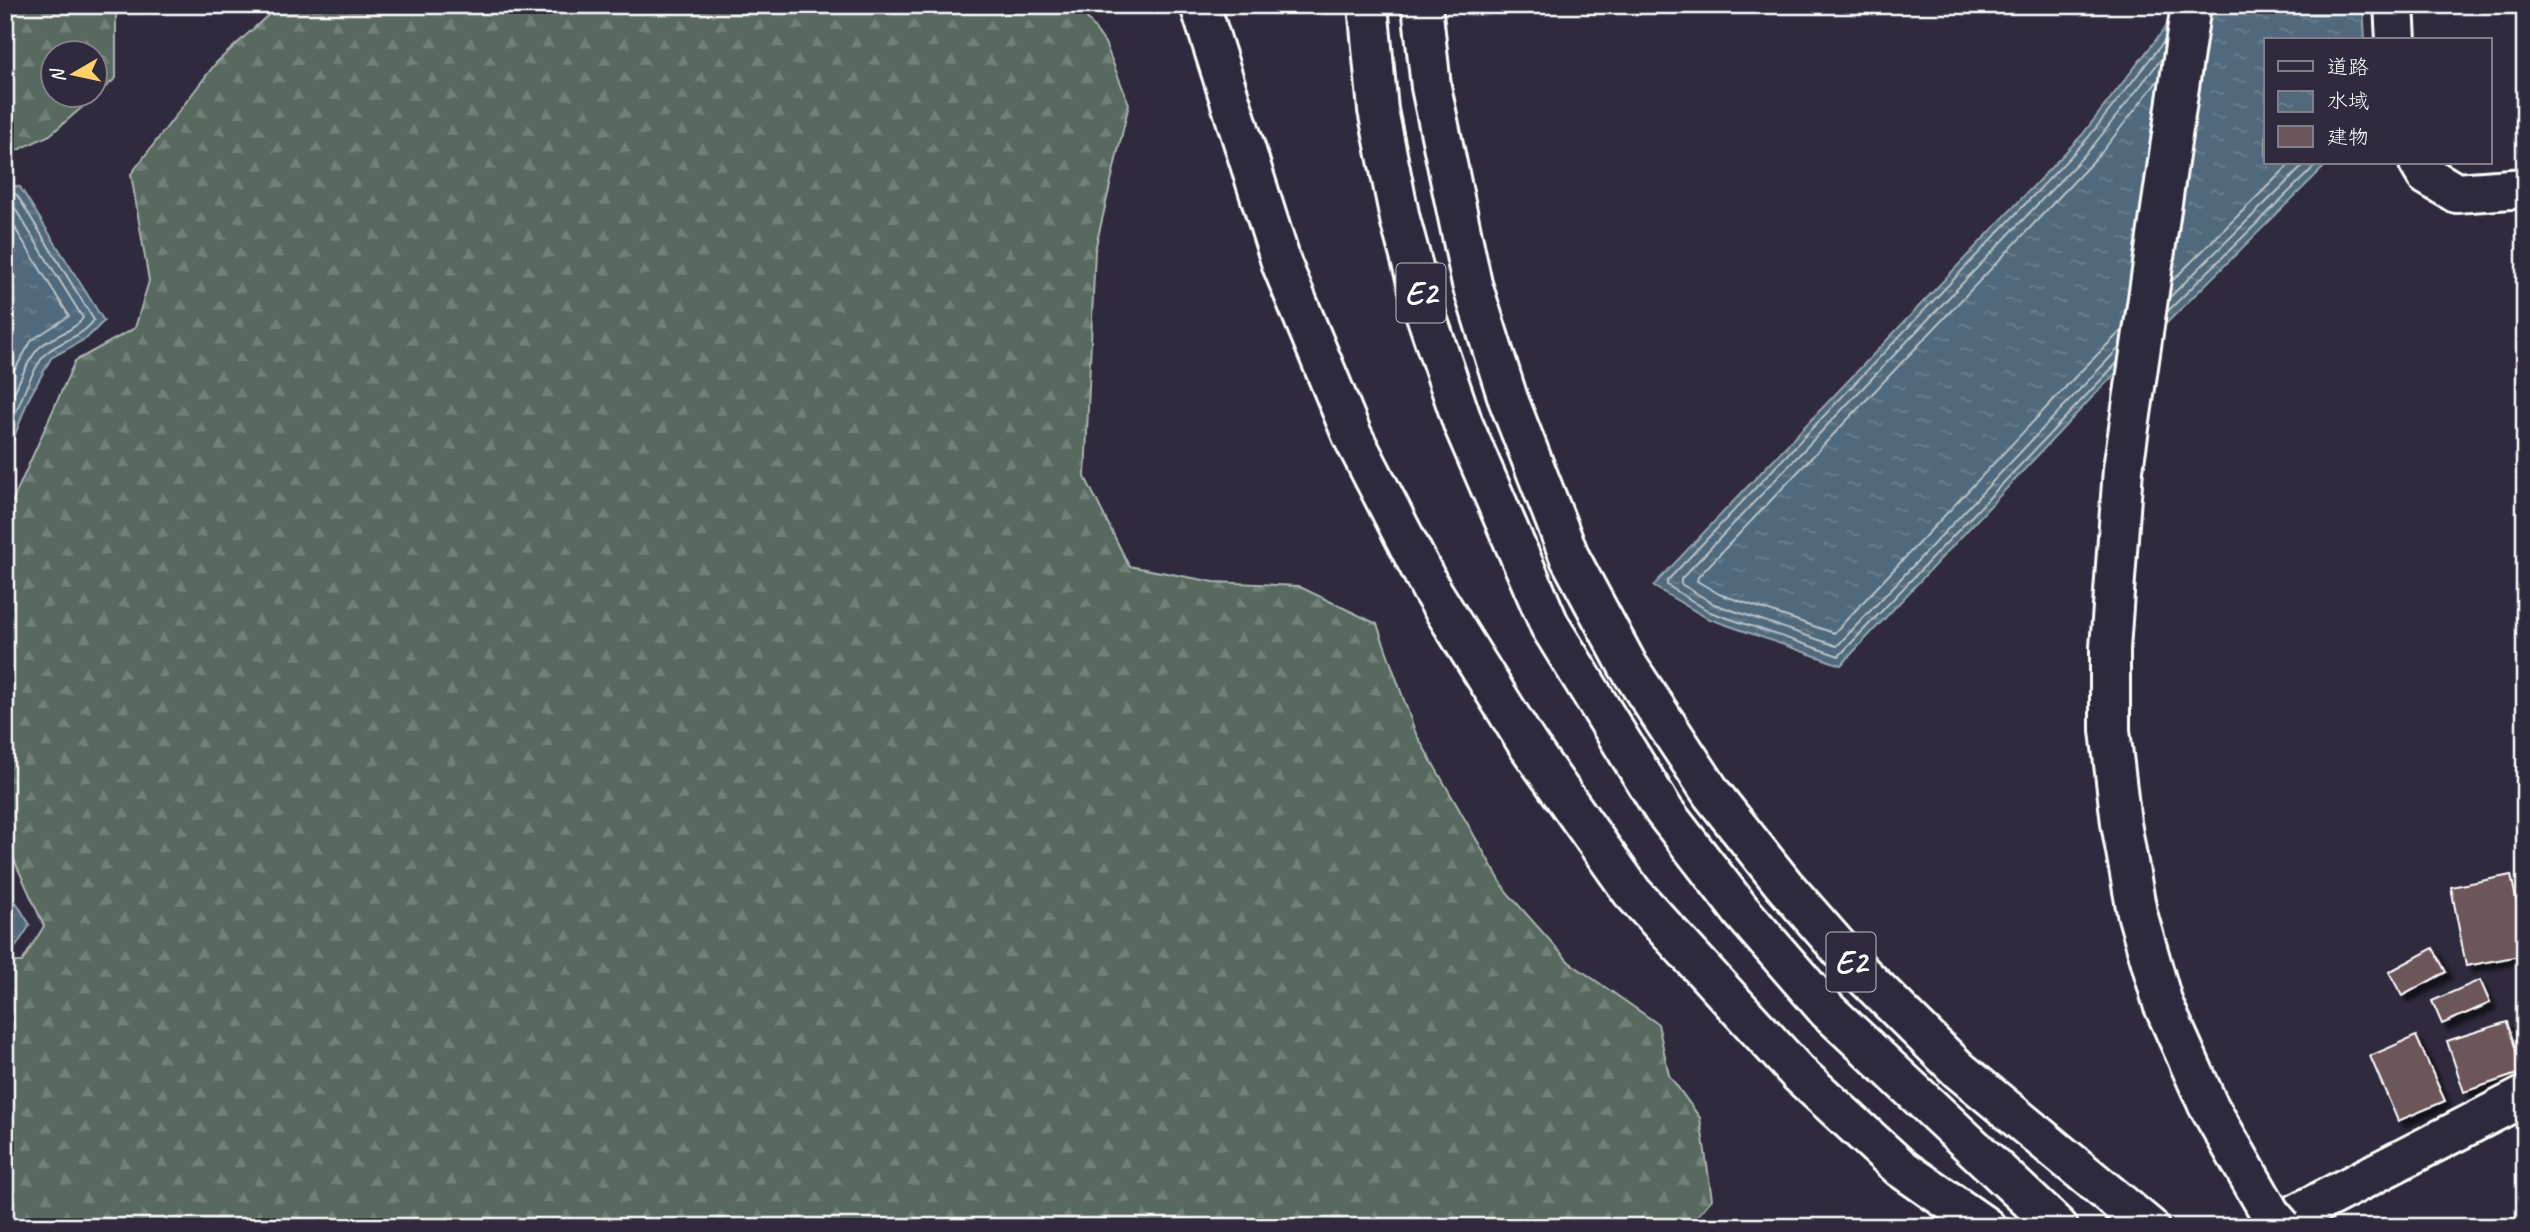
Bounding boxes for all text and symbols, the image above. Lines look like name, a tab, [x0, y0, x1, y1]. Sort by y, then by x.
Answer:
north arrow	[38, 38, 108, 108]
legend	[2264, 38, 2492, 164]
text: 道路	[2327, 54, 2369, 80]
text: N	[45, 66, 71, 84]
text: 水域	[2327, 88, 2369, 114]
text: 建物	[2327, 124, 2369, 150]
road number: E2	[1396, 264, 1446, 322]
road number: E2	[1826, 932, 1876, 992]

